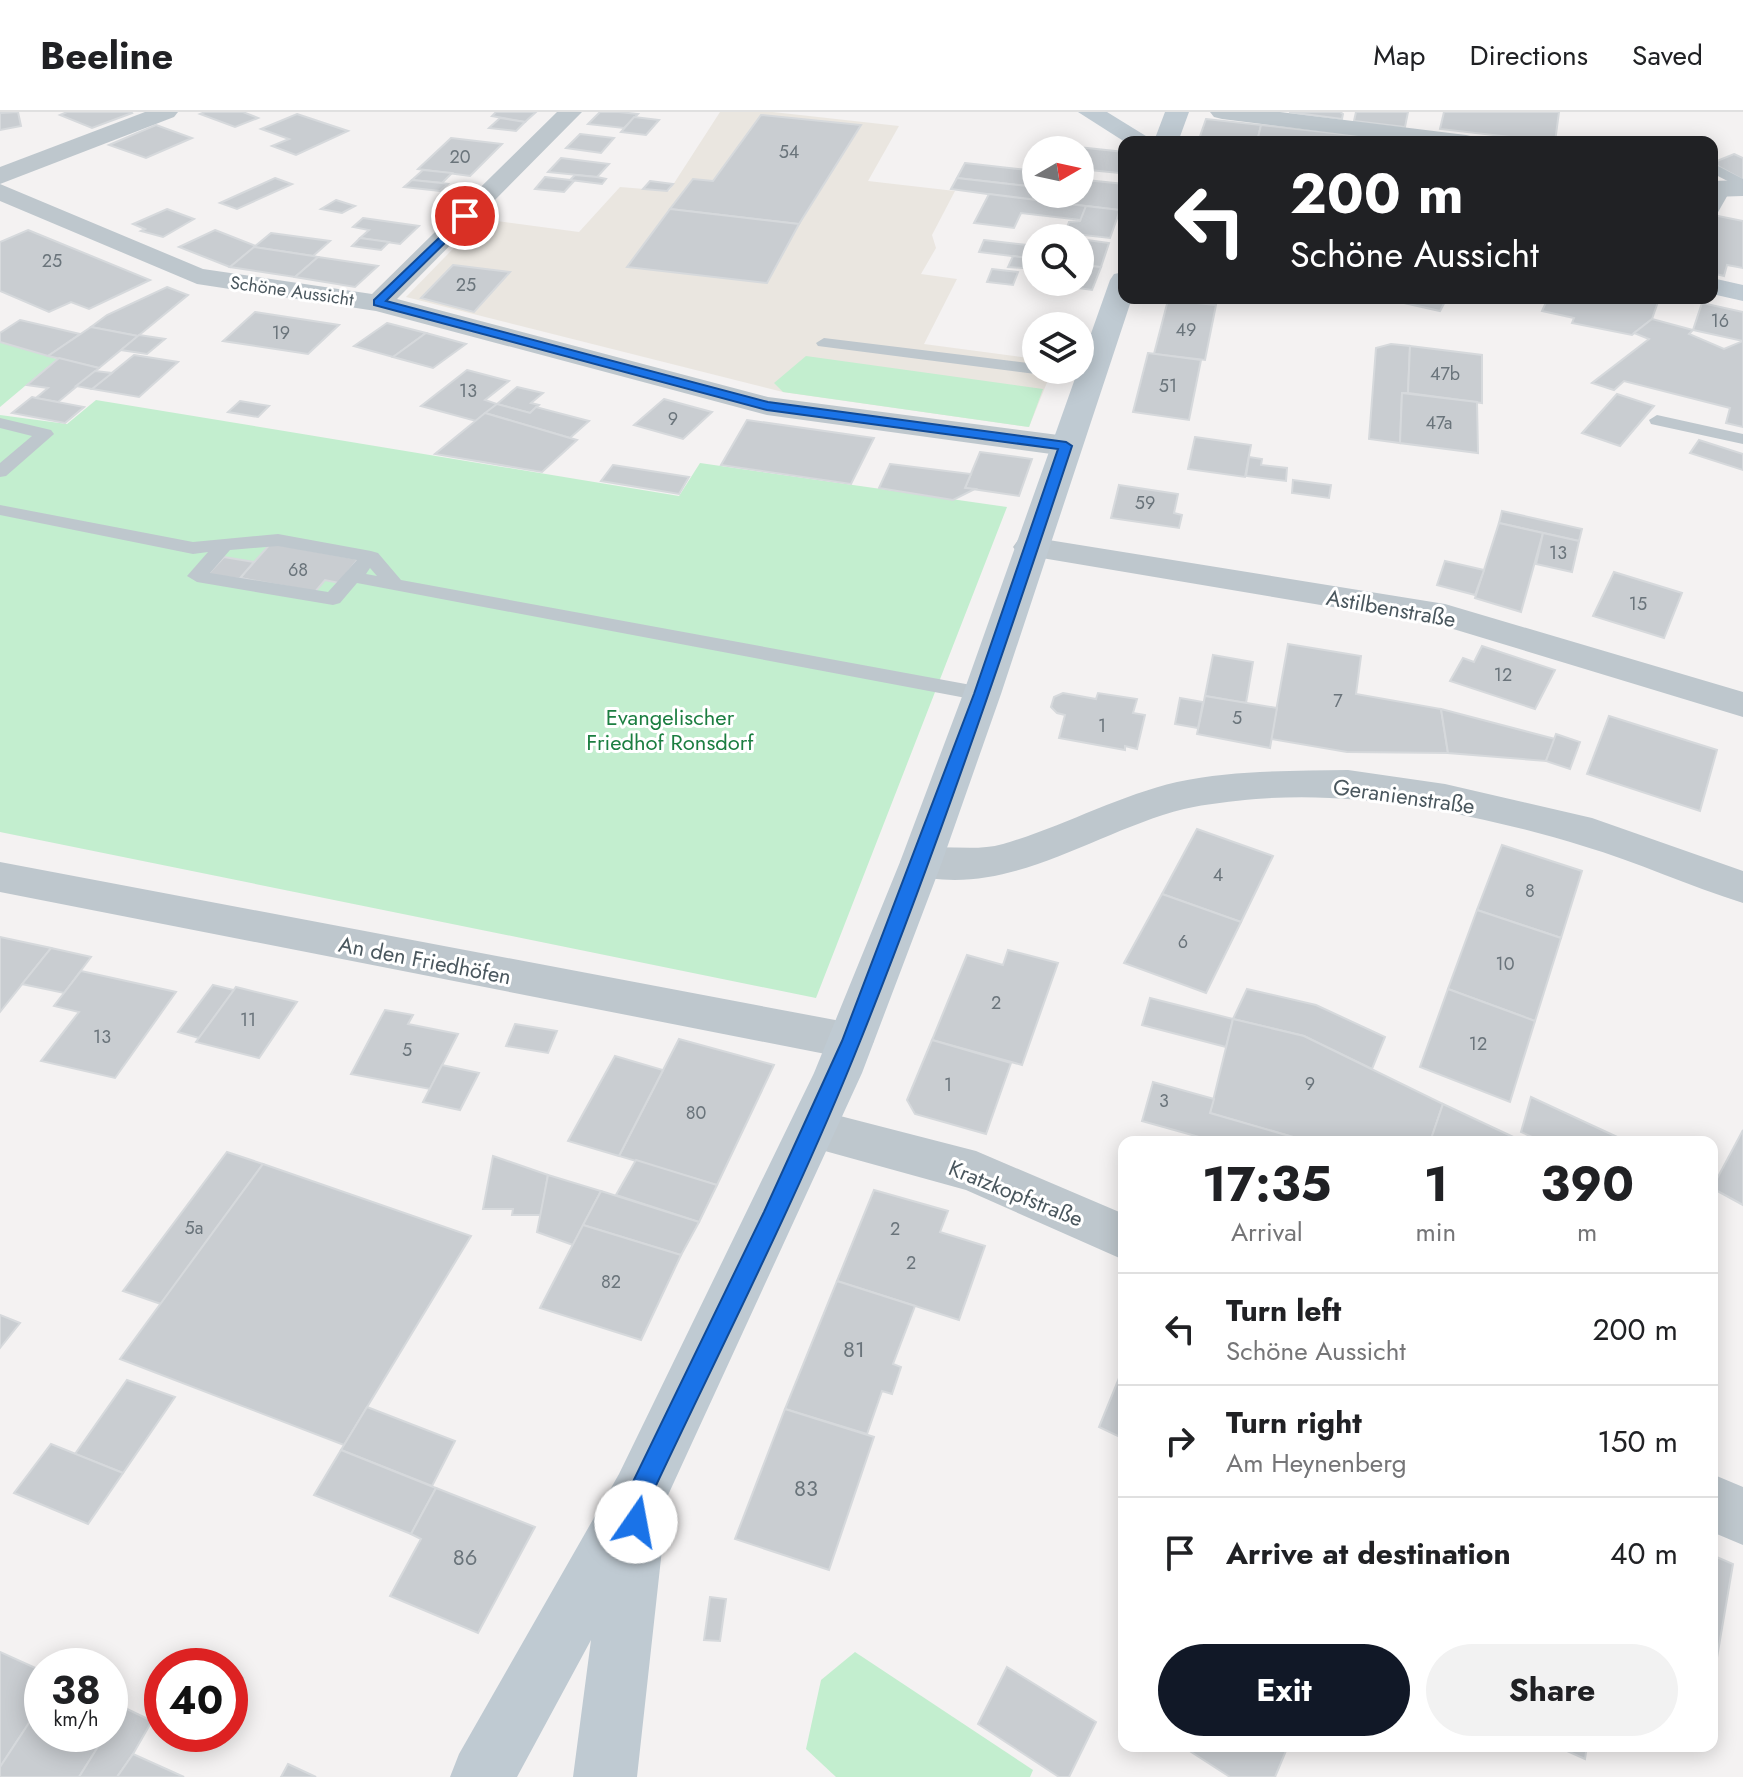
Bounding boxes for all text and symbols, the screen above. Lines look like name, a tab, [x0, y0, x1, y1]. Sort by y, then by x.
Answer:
text: Beeline	[40, 28, 173, 83]
text: Map	[1373, 35, 1425, 76]
text: Directions	[1469, 35, 1588, 76]
text: Saved	[1632, 35, 1703, 76]
north arrow	[1022, 136, 1094, 208]
map controls	[1022, 136, 1094, 384]
house number: 54	[779, 139, 799, 165]
house number: 20	[449, 144, 471, 170]
text: 200 m	[1290, 153, 1464, 234]
icon: left	[1158, 168, 1262, 272]
pin	[431, 182, 499, 250]
icon: arrive	[443, 194, 487, 238]
button: search	[1022, 224, 1094, 296]
text: Schöne Aussicht	[1290, 228, 1539, 280]
house number: 25	[42, 248, 62, 274]
street label: Schöne Aussicht	[229, 269, 356, 313]
house number: 25	[456, 272, 476, 298]
house number: 16	[1711, 308, 1729, 334]
button: layers	[1022, 312, 1094, 384]
house number: 49	[1176, 317, 1196, 343]
house number: 19	[272, 320, 290, 346]
house number: 47b	[1430, 361, 1460, 387]
house number: 51	[1159, 373, 1177, 399]
house number: 13	[459, 378, 477, 404]
house number: 9	[668, 406, 678, 432]
house number: 47a	[1426, 410, 1452, 436]
house number: 59	[1135, 490, 1155, 516]
house number: 13	[1549, 540, 1567, 566]
house number: 68	[288, 557, 308, 583]
street label: Astilbenstraße	[1324, 581, 1458, 635]
house number: 15	[1629, 591, 1647, 617]
house number: 12	[1494, 662, 1512, 688]
house number: 7	[1333, 688, 1343, 714]
park label: Evangelischer Friedhof Ronsdorf	[586, 701, 754, 758]
house number: 5	[1232, 705, 1242, 731]
house number: 1	[1098, 713, 1106, 739]
street label: Geranienstraße	[1331, 770, 1477, 822]
house number: 4	[1213, 862, 1223, 888]
house number: 8	[1525, 878, 1535, 904]
street label: An den Friedhöfen	[336, 928, 514, 992]
house number: 6	[1178, 929, 1188, 955]
house number: 10	[1496, 951, 1515, 977]
house number: 2	[991, 990, 1001, 1016]
house number: 11	[240, 1007, 256, 1033]
house number: 13	[93, 1024, 111, 1050]
house number: 12	[1469, 1031, 1487, 1057]
house number: 5	[402, 1037, 412, 1063]
house number: 9	[1305, 1071, 1315, 1097]
house number: 1	[944, 1072, 952, 1098]
house number: 3	[1159, 1088, 1169, 1114]
house number: 80	[686, 1100, 707, 1126]
text: 17:35	[1202, 1150, 1332, 1219]
text: 1	[1424, 1150, 1448, 1219]
text: 390	[1540, 1150, 1634, 1219]
street label: Kratzkopfstraße	[944, 1152, 1088, 1234]
text: Arrival	[1231, 1213, 1303, 1251]
text: min	[1416, 1213, 1456, 1251]
text: m	[1577, 1213, 1597, 1251]
house number: 5a	[185, 1215, 203, 1241]
house number: 2	[890, 1216, 900, 1242]
house number: 2	[906, 1250, 916, 1276]
house number: 82	[601, 1269, 621, 1295]
text: Turn left	[1226, 1289, 1341, 1332]
icon: left	[1158, 1307, 1202, 1351]
text: 200 m	[1593, 1308, 1678, 1351]
text: Schöne Aussicht	[1226, 1332, 1406, 1370]
house number: 81	[843, 1333, 865, 1365]
text: Turn right	[1226, 1401, 1362, 1444]
icon: right	[1158, 1419, 1202, 1463]
text: 150 m	[1597, 1420, 1678, 1463]
text: Am Heynenberg	[1226, 1444, 1407, 1482]
house number: 83	[794, 1472, 818, 1504]
position arrow	[594, 1480, 678, 1564]
icon: arrive	[1158, 1531, 1202, 1575]
text: Arrive at destination	[1226, 1532, 1511, 1575]
text: 40 m	[1610, 1532, 1678, 1575]
house number: 86	[453, 1541, 477, 1573]
button: Exit	[1158, 1644, 1410, 1736]
button: Share	[1426, 1644, 1678, 1736]
speed limit sign: 40	[144, 1648, 248, 1752]
text: 38	[51, 1661, 101, 1719]
text: km/h	[53, 1705, 99, 1734]

